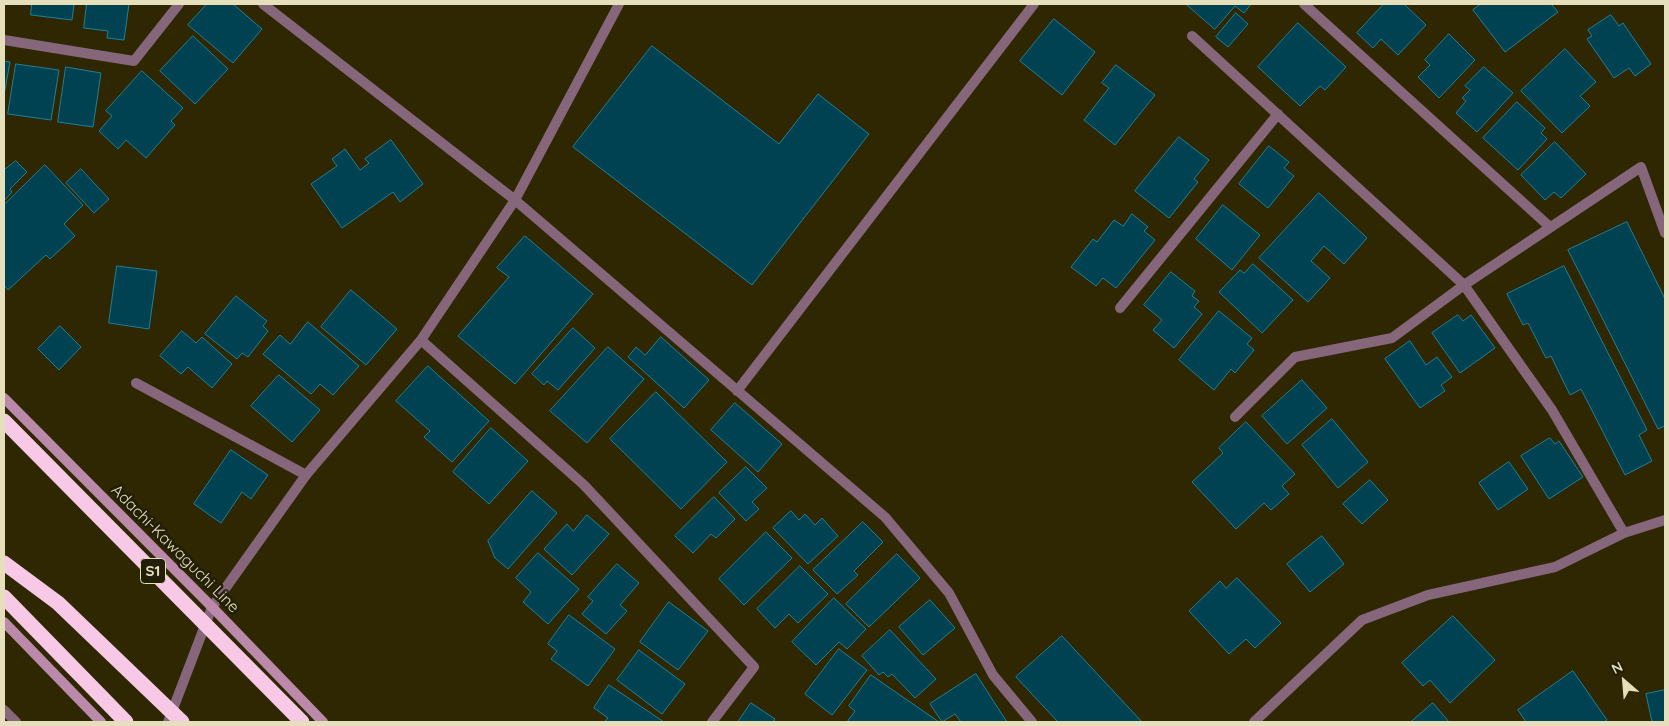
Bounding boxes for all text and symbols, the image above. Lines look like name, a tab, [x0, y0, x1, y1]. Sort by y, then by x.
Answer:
street label: Adachi-Kawaguchi Line	[107, 481, 243, 617]
road number: S1	[140, 558, 166, 584]
north arrow	[1599, 656, 1649, 706]
text: N	[1609, 657, 1626, 678]

